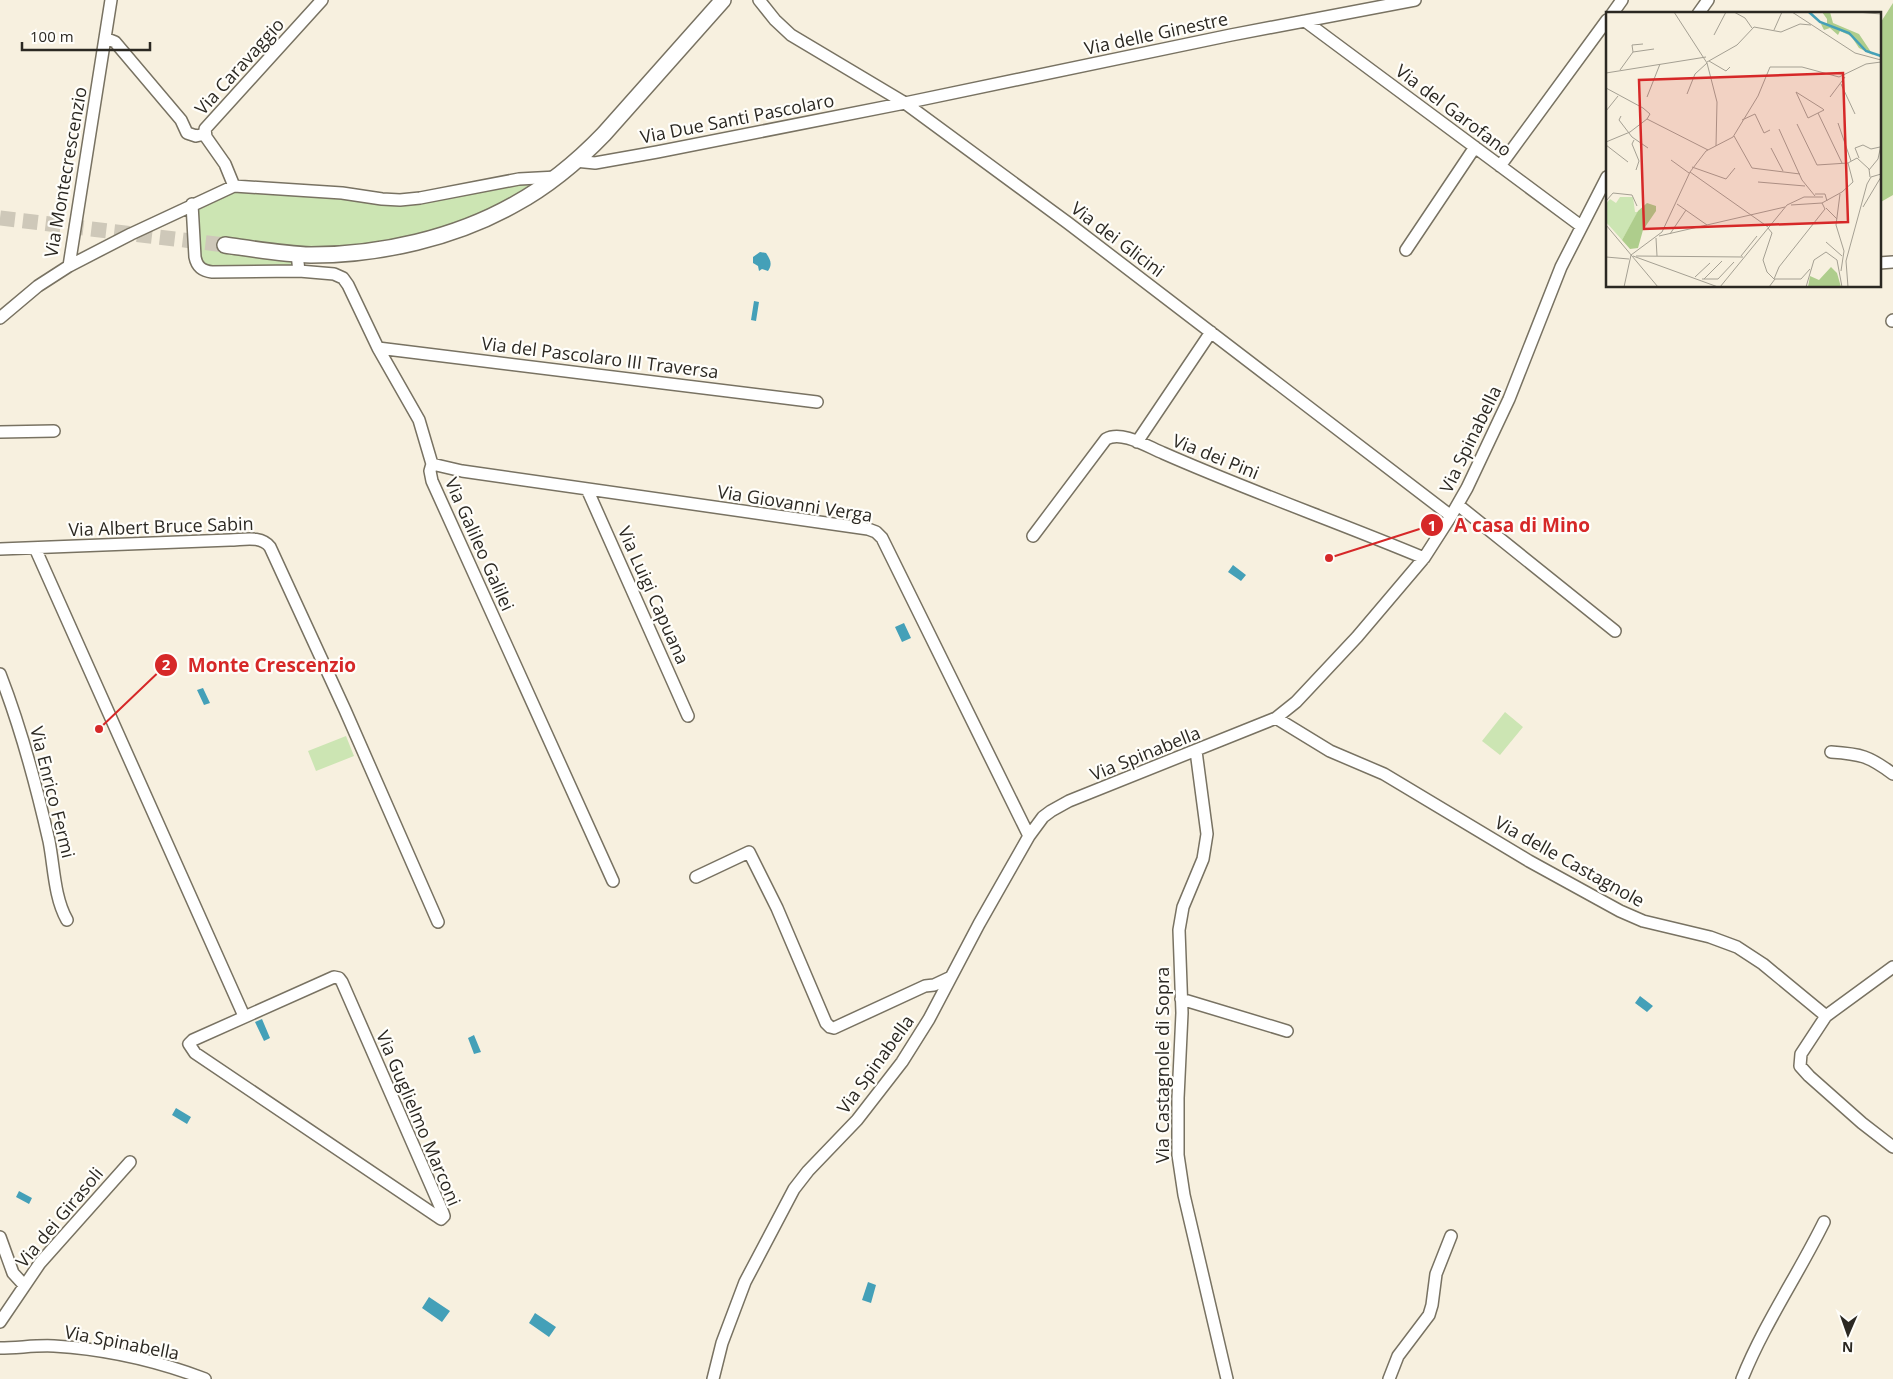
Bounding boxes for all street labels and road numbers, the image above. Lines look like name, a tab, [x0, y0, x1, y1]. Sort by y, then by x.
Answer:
street label: Via delle Ginestre	[1082, 6, 1230, 60]
street label: Via Caravaggio	[189, 12, 289, 120]
street label: Via del Garofano	[1391, 58, 1517, 162]
street label: Via Montecrescenzio	[38, 85, 92, 259]
street label: Via Due Santi Pascolaro	[638, 87, 836, 149]
street label: Via dei Glicini	[1066, 196, 1170, 282]
street label: Via del Pascolaro III Traversa	[480, 331, 720, 383]
street label: Via Spinabella	[1434, 381, 1506, 497]
street label: Via dei Pini	[1169, 428, 1263, 484]
street label: Via Galileo Galilei	[440, 473, 520, 615]
street label: Via Giovanni Verga	[716, 479, 874, 527]
street label: Via Albert Bruce Sabin	[68, 511, 254, 541]
street label: Via Luigi Capuana	[613, 522, 695, 668]
street label: Via Spinabella	[1086, 720, 1204, 786]
street label: Via Enrico Fermi	[25, 724, 81, 860]
street label: Via delle Castagnole	[1491, 810, 1649, 912]
street label: Via Castagnole di Sopra	[1150, 967, 1174, 1163]
street label: Via Spinabella	[831, 1010, 919, 1118]
street label: Via Guglielmo Marconi	[371, 1027, 467, 1209]
street label: Via dei Girasoli	[10, 1162, 108, 1272]
street label: Via Spinabella	[62, 1319, 182, 1365]

